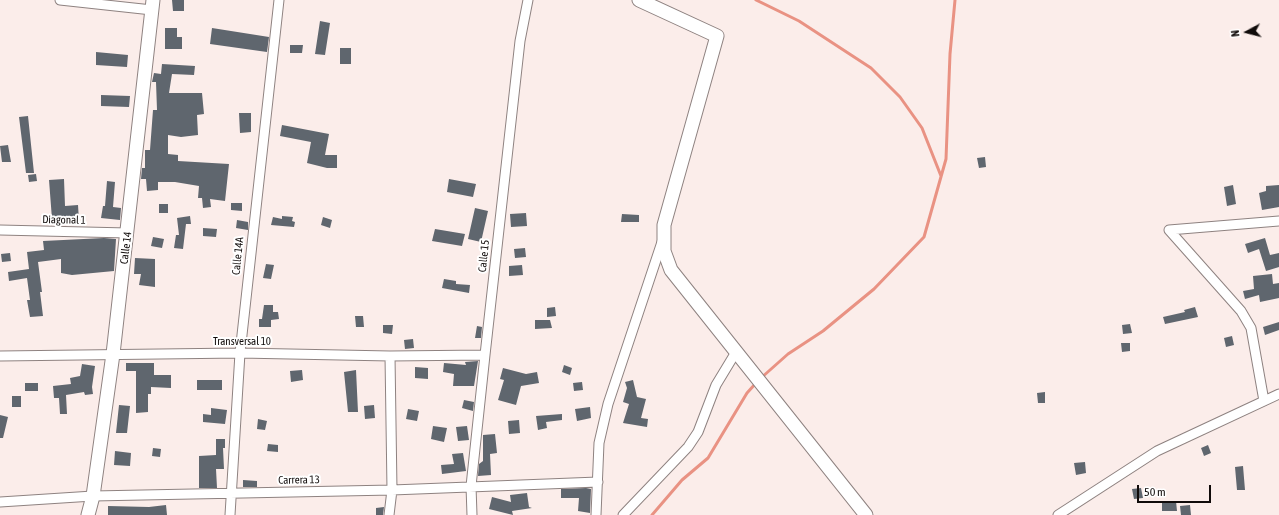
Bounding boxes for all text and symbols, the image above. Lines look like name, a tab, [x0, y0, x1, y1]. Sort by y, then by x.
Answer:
north arrow	[1227, 12, 1267, 52]
text: N	[1229, 30, 1241, 37]
street label: Diagonal 1	[42, 213, 86, 227]
street label: Calle 14	[117, 231, 135, 265]
street label: Calle 14A	[229, 236, 247, 276]
street label: Calle 15	[476, 239, 492, 273]
street label: Transversal 10	[213, 335, 271, 349]
street label: Carrera 13	[278, 473, 320, 487]
scale bar	[1139, 477, 1213, 503]
text: 50 m	[1144, 485, 1166, 499]

